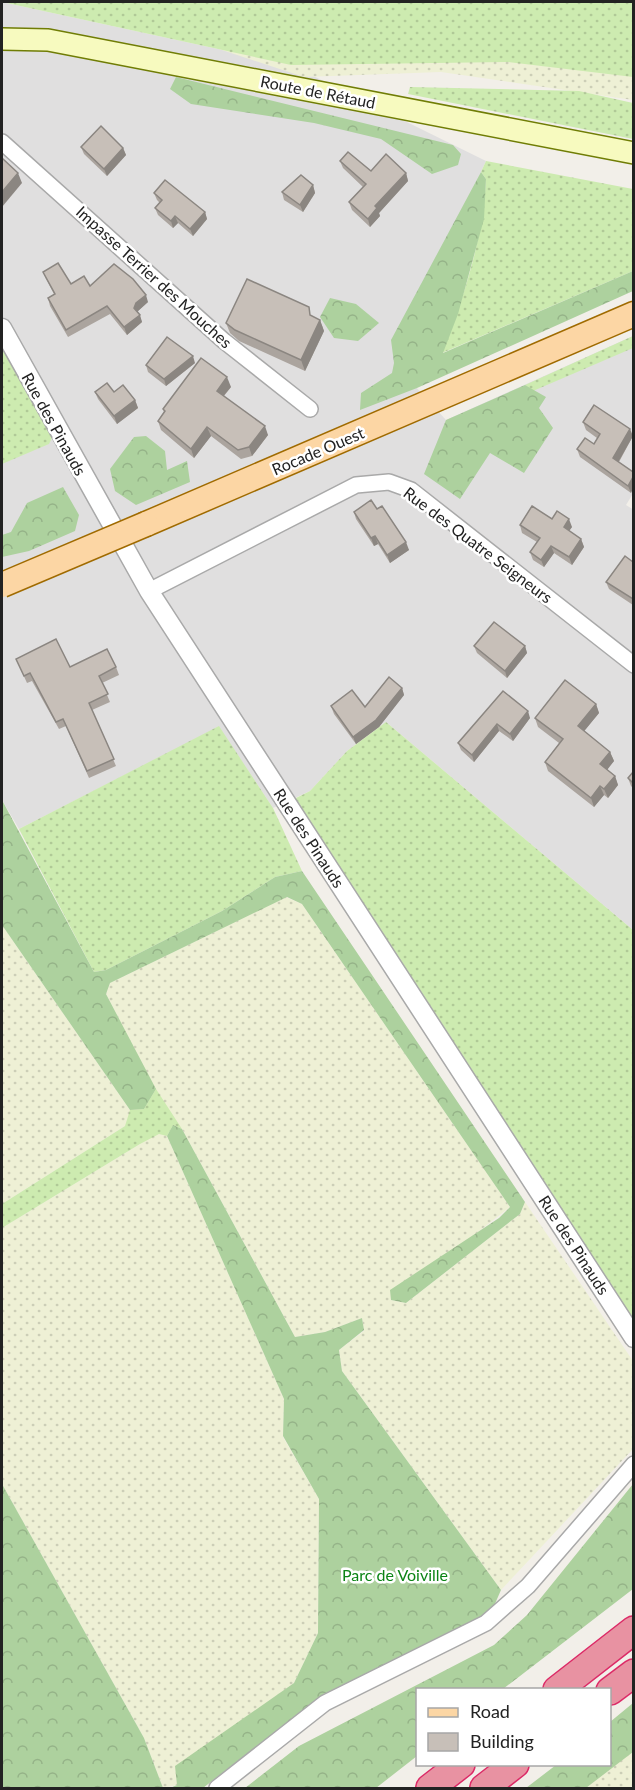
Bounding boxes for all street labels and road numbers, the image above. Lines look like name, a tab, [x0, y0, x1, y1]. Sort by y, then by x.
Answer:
street label: Route de Rétaud	[259, 71, 377, 112]
street label: Impasse Terrier des Mouches	[73, 202, 236, 352]
street label: Rue des Pinauds	[18, 369, 91, 479]
street label: Rocade Ouest	[269, 422, 367, 479]
street label: Rue des Quatre Seigneurs	[400, 483, 556, 607]
street label: Rue des Pinauds	[270, 784, 349, 891]
street label: Rue des Pinauds	[535, 1191, 614, 1298]

